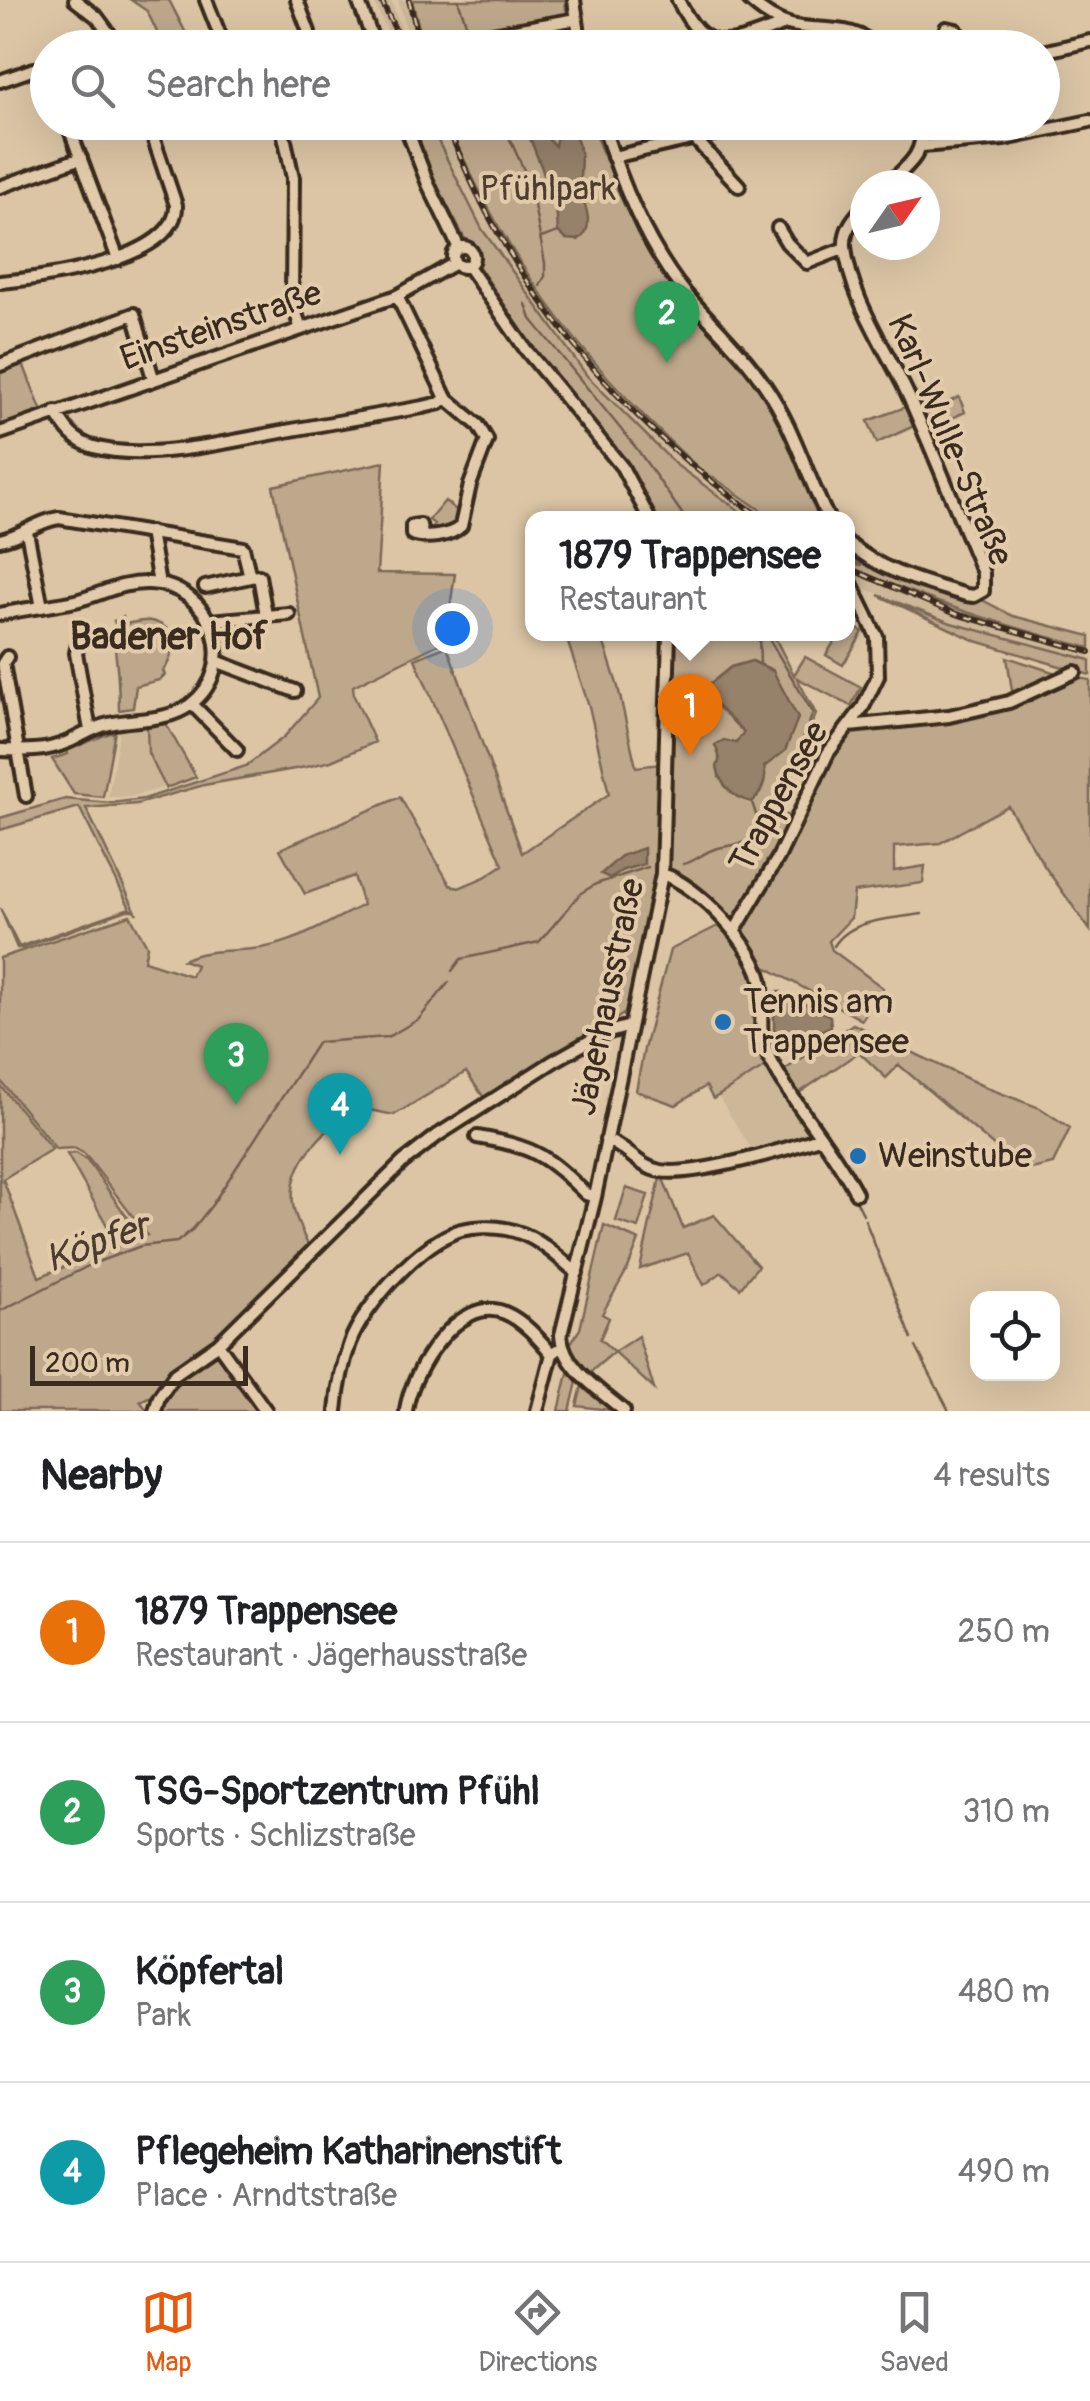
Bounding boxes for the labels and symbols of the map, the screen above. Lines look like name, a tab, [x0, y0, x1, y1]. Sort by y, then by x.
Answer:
park label: Pfühlpark	[480, 167, 617, 211]
north arrow	[850, 170, 940, 260]
street label: Einsteinstraße	[115, 271, 327, 381]
pin: 2	[634, 280, 700, 363]
street label: Karl-Wulle-Straße	[877, 308, 1023, 572]
your location	[427, 603, 478, 654]
district label: Badener Hof	[70, 613, 269, 661]
pin: 1	[658, 674, 722, 756]
street label: Trappensee	[720, 714, 838, 880]
street label: Jägerhausstraße	[561, 875, 655, 1119]
place label: Tennis am Trappensee	[743, 980, 909, 1064]
marker: Tennis am Trappensee	[712, 1011, 734, 1033]
pin: 3	[204, 1022, 268, 1105]
pin: 4	[308, 1072, 372, 1155]
place label: Weinstube	[878, 1134, 1032, 1178]
marker: Weinstube	[847, 1145, 869, 1167]
water label: Köpfer	[38, 1201, 160, 1284]
scale bar	[30, 1341, 248, 1386]

